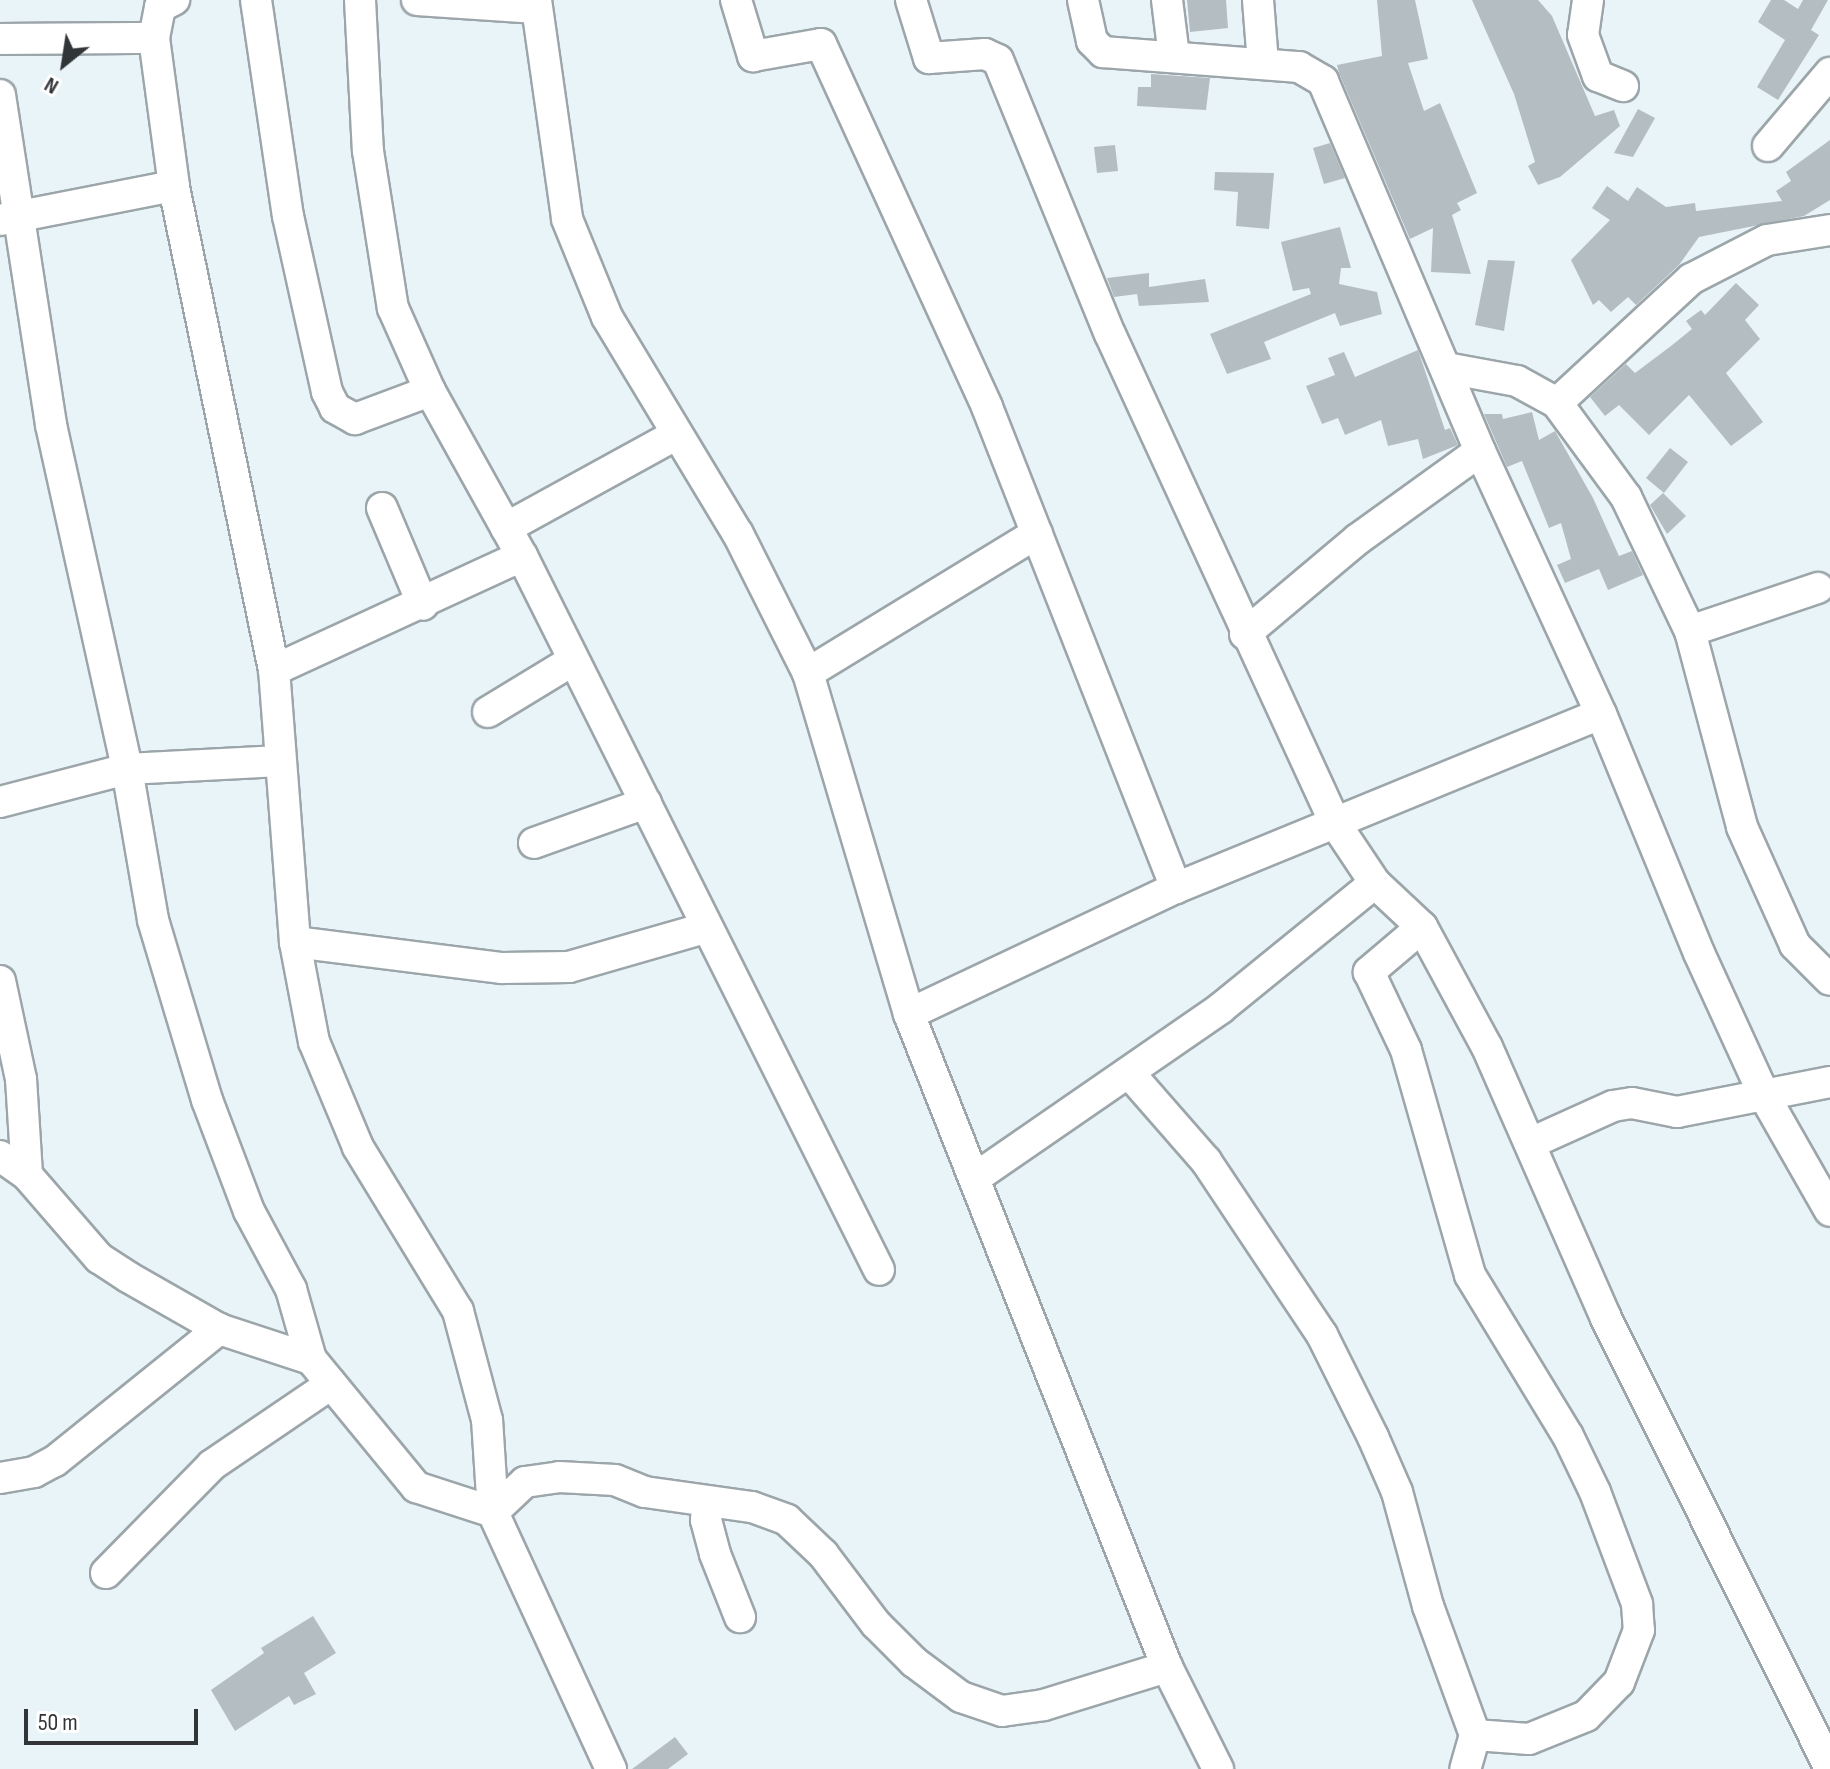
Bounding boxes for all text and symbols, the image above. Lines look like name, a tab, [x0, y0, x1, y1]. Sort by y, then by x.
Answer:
north arrow	[24, 24, 104, 104]
text: N	[40, 71, 64, 100]
scale bar	[28, 1693, 202, 1743]
text: 50 m	[38, 1708, 78, 1737]

